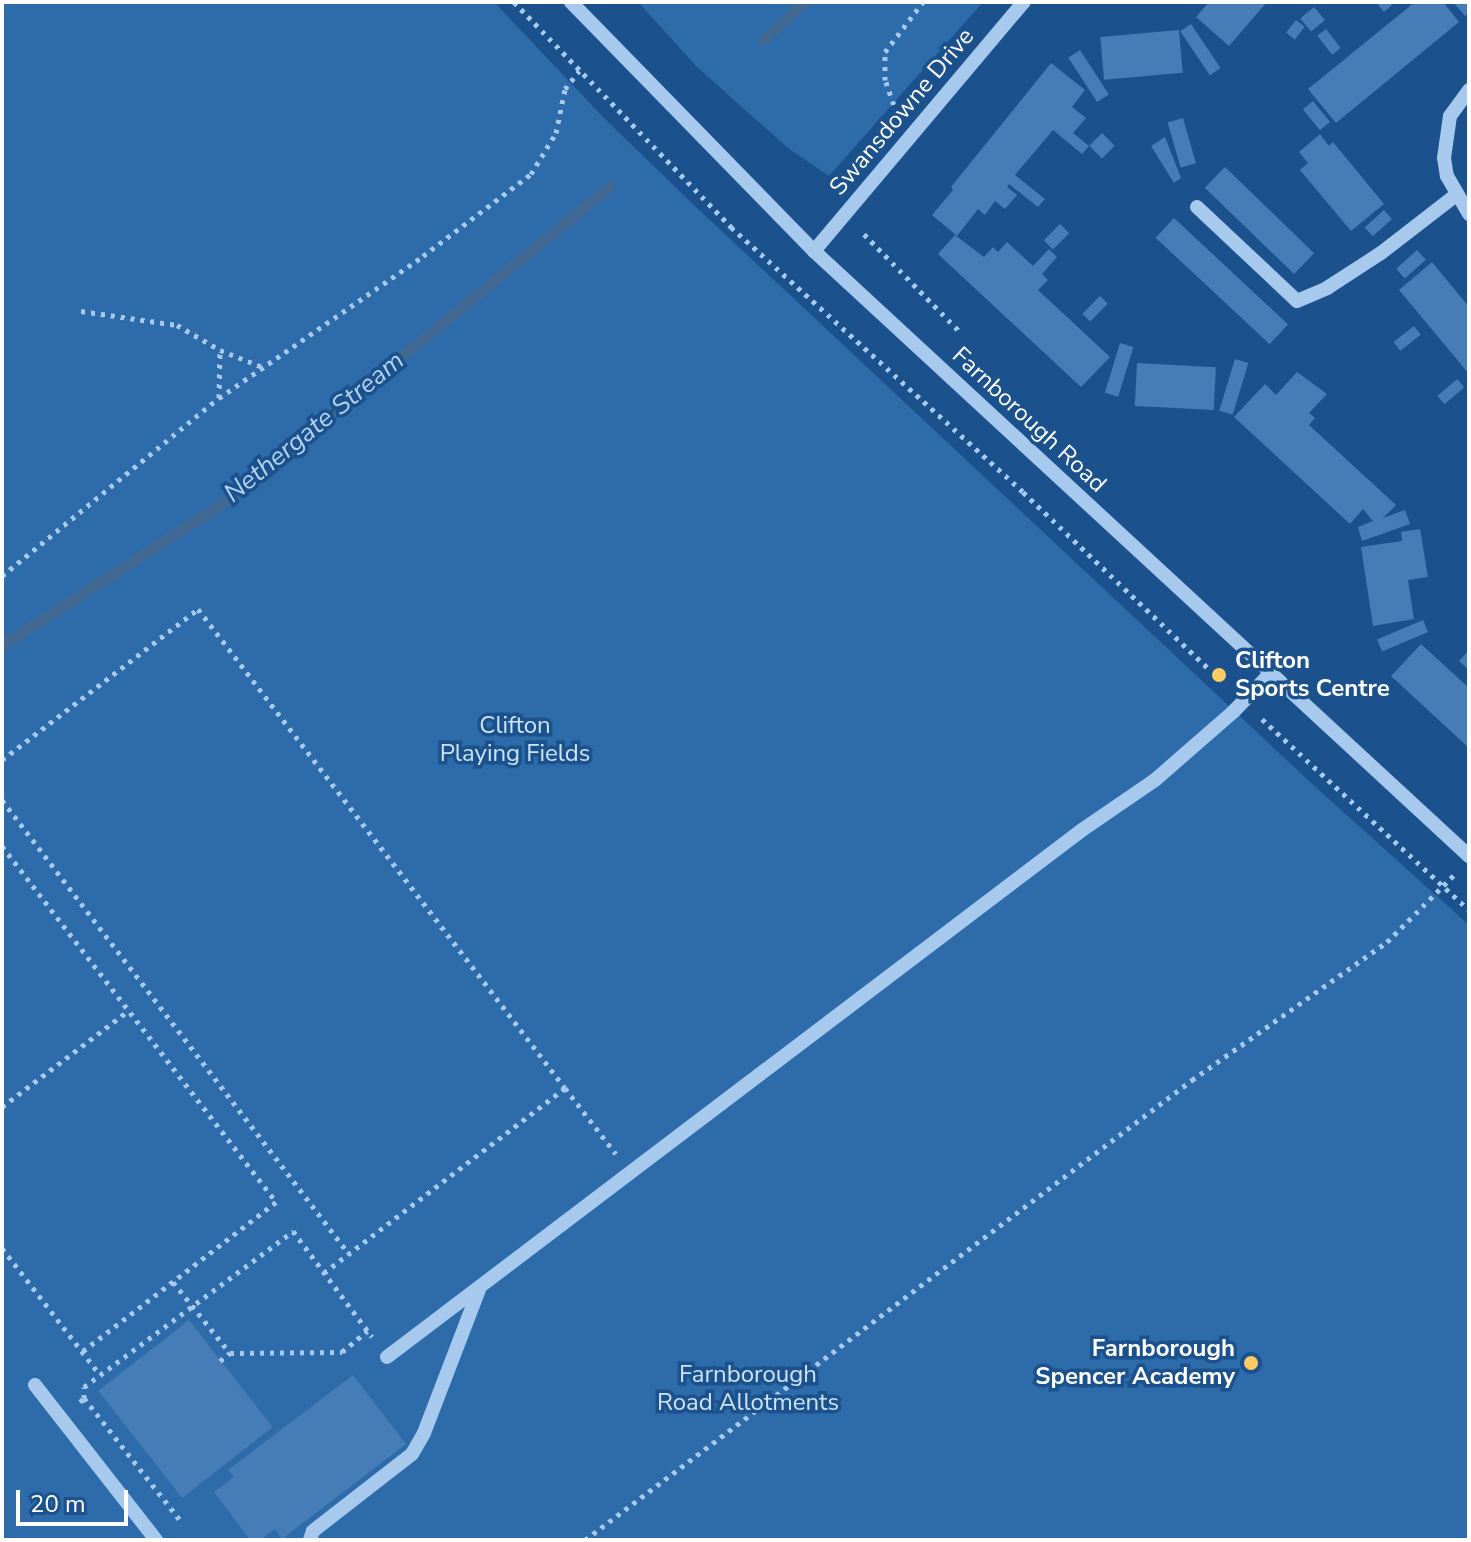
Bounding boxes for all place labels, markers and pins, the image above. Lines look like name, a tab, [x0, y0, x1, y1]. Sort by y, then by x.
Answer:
place label: Clifton Sports Centre	[1235, 647, 1390, 703]
marker: Clifton Sports Centre	[1210, 666, 1228, 684]
place label: Farnborough Spencer Academy	[1035, 1335, 1235, 1391]
marker: Farnborough Spencer Academy	[1242, 1354, 1260, 1372]

